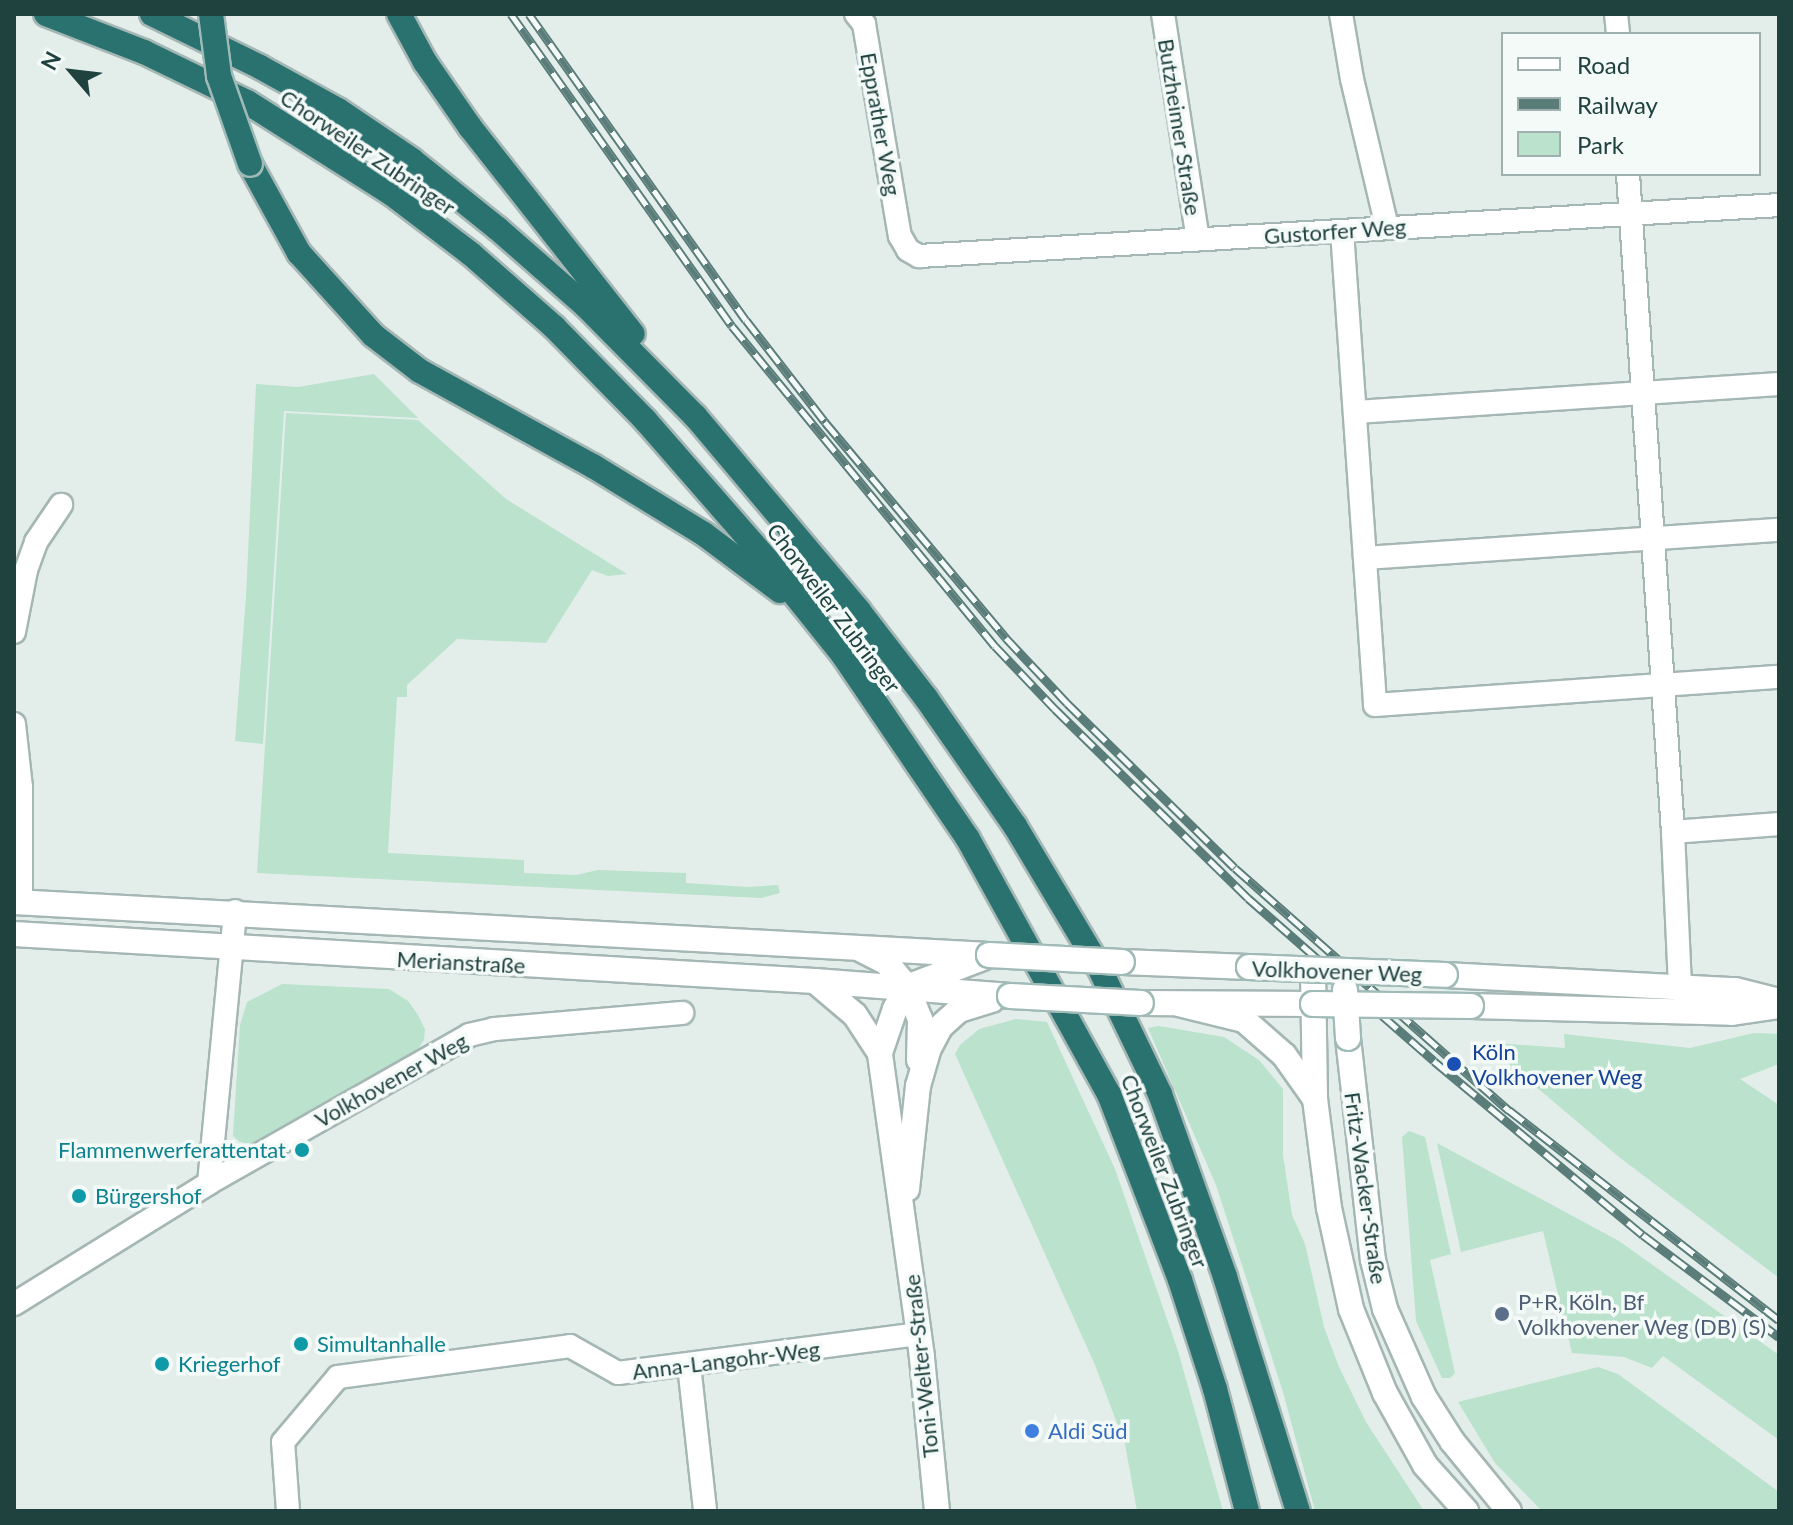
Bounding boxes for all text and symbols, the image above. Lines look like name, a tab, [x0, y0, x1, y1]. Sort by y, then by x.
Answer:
north arrow	[32, 32, 112, 112]
legend	[1501, 32, 1761, 176]
street label: Butzheimer Straße	[1153, 36, 1207, 218]
text: N	[34, 47, 66, 74]
street label: Epprather Weg	[855, 50, 907, 198]
text: Road	[1577, 50, 1630, 79]
street label: Chorweiler Zubringer	[275, 84, 461, 220]
text: Railway	[1577, 90, 1658, 119]
text: Park	[1577, 130, 1624, 159]
street label: Gustorfer Weg	[1263, 213, 1407, 249]
street label: Chorweiler Zubringer	[762, 518, 906, 698]
street label: Merianstraße	[396, 945, 526, 979]
street label: Volkhovener Weg	[1251, 955, 1423, 987]
street label: Volkhovener Weg	[310, 1027, 472, 1133]
place label: Köln Volkhovener Weg	[1472, 1038, 1643, 1090]
marker: Köln Volkhovener Weg	[1443, 1053, 1465, 1075]
street label: Chorweiler Zubringer	[1116, 1070, 1214, 1272]
street label: Fritz-Wacker-Straße	[1339, 1090, 1393, 1286]
place label: Flammenwerferattentat	[58, 1137, 286, 1163]
marker: Flammenwerferattentat	[293, 1141, 311, 1159]
place label: Bürgershof	[95, 1183, 202, 1209]
marker: Bürgershof	[70, 1187, 88, 1205]
street label: Toni-Welter-Straße	[898, 1273, 944, 1459]
place label: P+R, Köln, Bf Volkhovener Weg (DB) (S)	[1518, 1288, 1767, 1340]
marker: P+R, Köln, Bf Volkhovener Weg (DB) (S)	[1493, 1305, 1511, 1323]
place label: Simultanhalle	[317, 1331, 446, 1357]
marker: Simultanhalle	[292, 1335, 310, 1353]
street label: Anna-Langohr-Weg	[631, 1335, 821, 1385]
place label: Kriegerhof	[178, 1351, 281, 1377]
marker: Kriegerhof	[153, 1355, 171, 1373]
place label: Aldi Süd	[1048, 1418, 1128, 1444]
marker: Aldi Süd	[1023, 1422, 1041, 1440]

